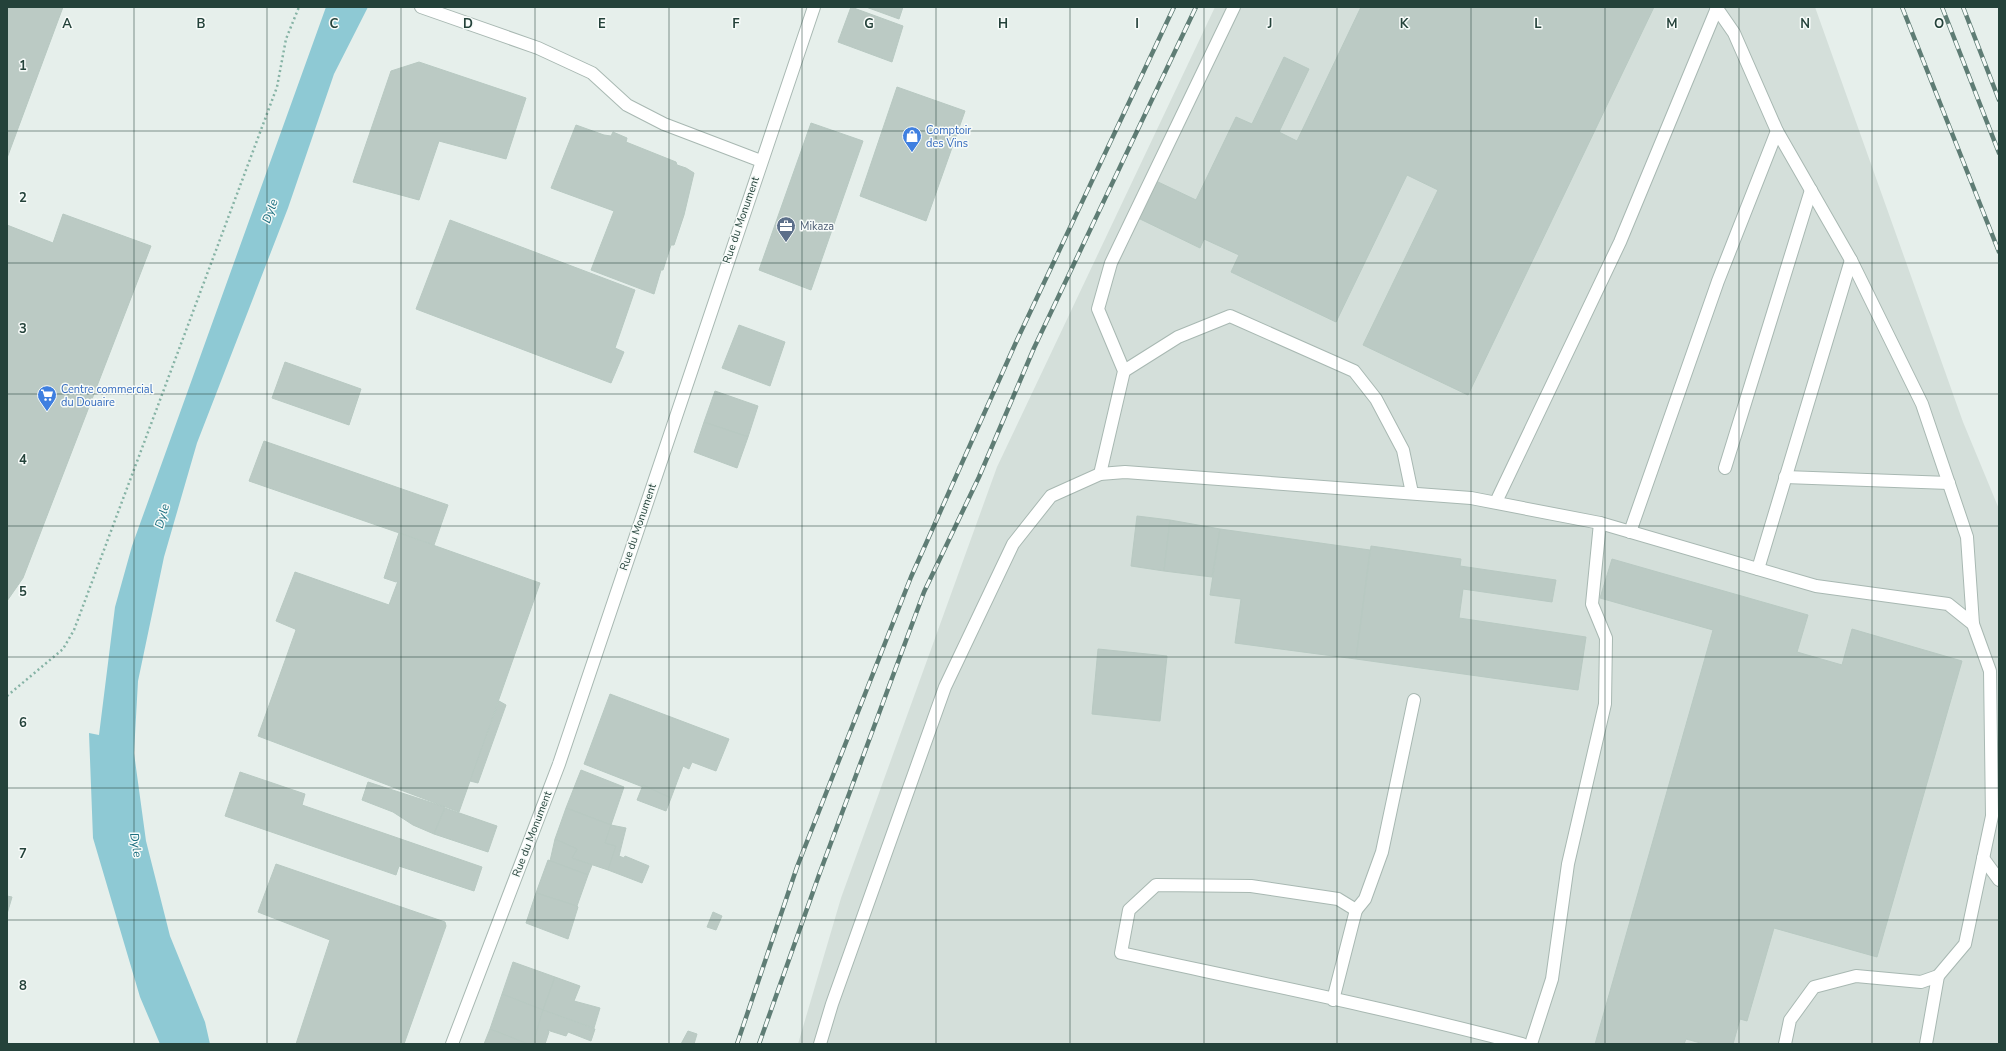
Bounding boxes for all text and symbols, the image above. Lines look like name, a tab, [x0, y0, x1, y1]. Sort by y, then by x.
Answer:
text: A	[62, 15, 72, 33]
text: B	[197, 15, 206, 33]
text: C	[330, 15, 339, 33]
text: D	[463, 15, 473, 33]
text: E	[598, 15, 606, 33]
text: F	[732, 15, 740, 33]
text: G	[864, 15, 874, 33]
text: H	[998, 15, 1008, 33]
text: I	[1135, 15, 1139, 33]
text: J	[1267, 15, 1272, 33]
text: K	[1400, 15, 1409, 33]
text: L	[1534, 15, 1542, 33]
text: M	[1666, 15, 1678, 33]
text: N	[1800, 15, 1810, 33]
text: O	[1934, 15, 1944, 33]
text: 1	[19, 57, 27, 75]
place label: Comptoir des Vins	[926, 123, 971, 151]
shop icon: Comptoir des Vins	[901, 125, 923, 153]
street label: Rue du Monument	[719, 174, 763, 265]
text: 2	[19, 189, 27, 207]
water label: Dyle	[258, 196, 282, 225]
office icon: Mikaza	[775, 215, 797, 243]
place label: Mikaza	[800, 219, 834, 234]
text: 3	[19, 320, 27, 338]
place label: Centre commercial du Douaire	[61, 382, 154, 410]
supermarket icon: Centre commercial du Douaire	[36, 384, 58, 412]
text: 4	[19, 451, 27, 469]
street label: Rue du Monument	[616, 481, 660, 572]
water label: Dyle	[151, 501, 173, 530]
text: 5	[19, 583, 27, 601]
text: 6	[19, 714, 27, 732]
street label: Rue du Monument	[509, 789, 555, 879]
water label: Dyle	[126, 831, 146, 859]
text: 7	[19, 845, 27, 863]
text: 8	[19, 977, 27, 995]

